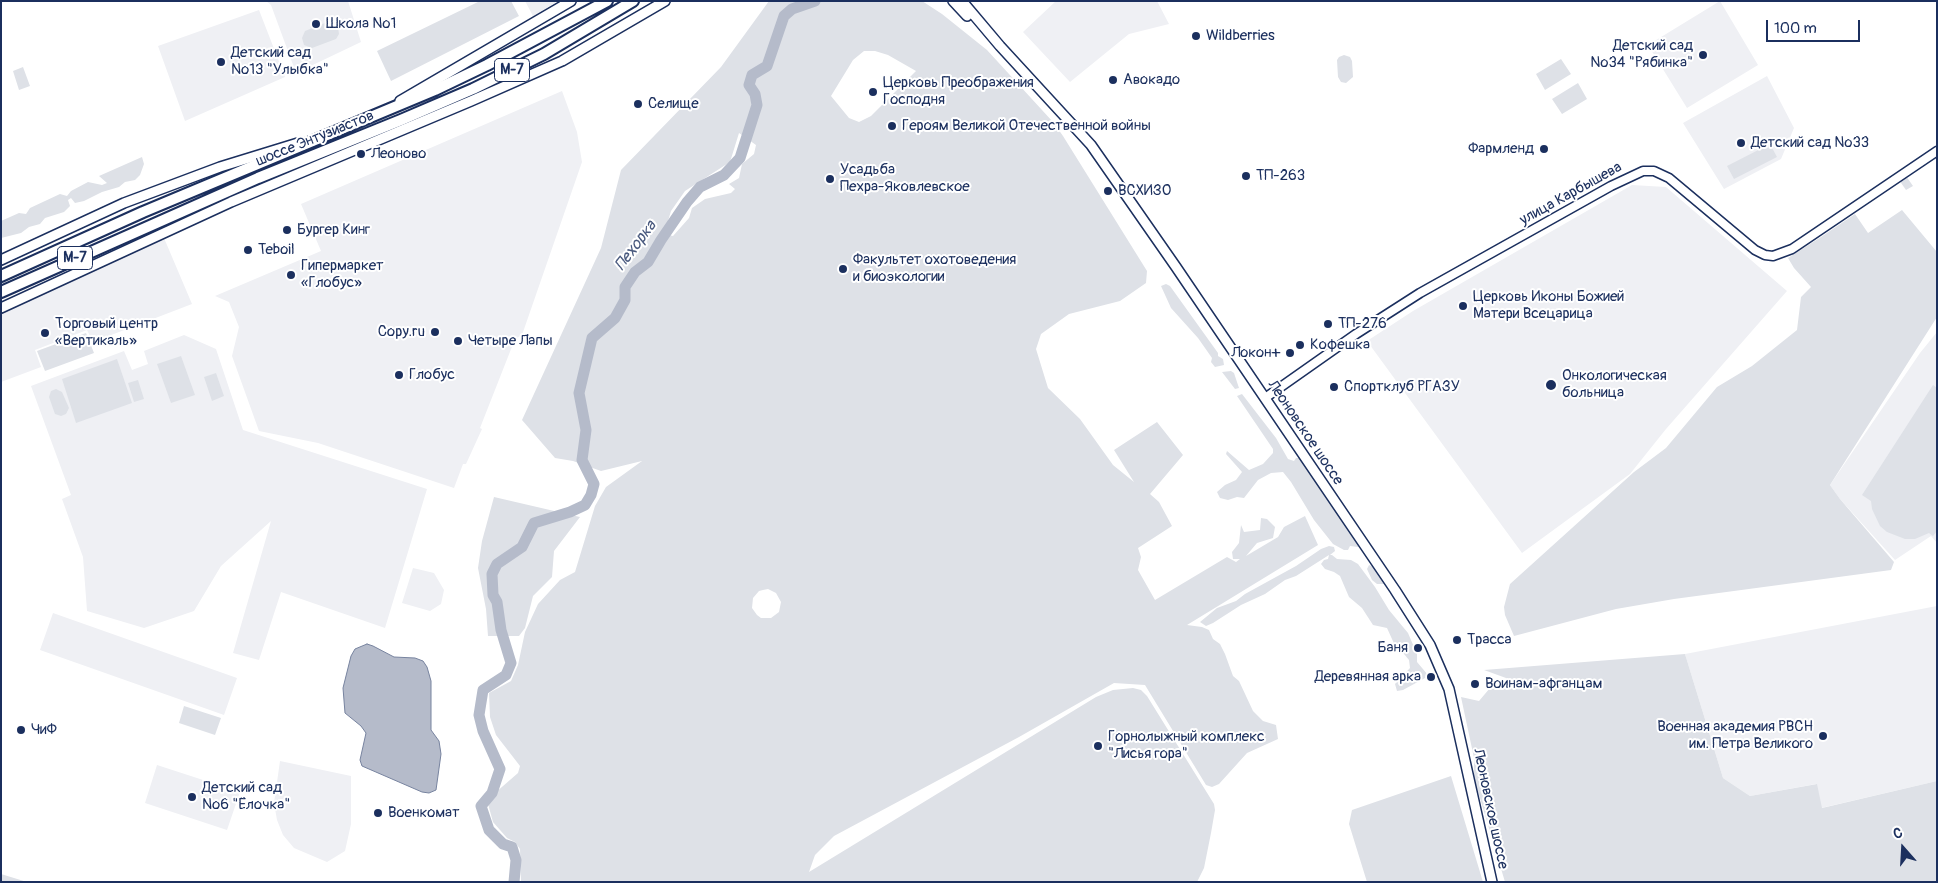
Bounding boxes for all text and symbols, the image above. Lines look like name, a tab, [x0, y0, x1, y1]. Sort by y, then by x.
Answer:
scale bar	[1768, 10, 1862, 42]
place label: Школа №1	[326, 15, 396, 33]
marker: Школа №1	[310, 18, 322, 30]
text: 100 m	[1774, 19, 1817, 38]
place label: Wildberries	[1206, 27, 1275, 45]
marker: Wildberries	[1190, 30, 1202, 42]
place label: Детский сад №34 "Рябинка"	[1590, 37, 1693, 72]
place label: Детский сад №13 "Улыбка"	[231, 44, 329, 79]
marker: Детский сад №34 "Рябинка"	[1697, 49, 1709, 61]
marker: Детский сад №13 "Улыбка"	[215, 56, 227, 68]
road number: М-7	[494, 58, 530, 82]
place label: Авокадо	[1123, 71, 1180, 89]
place label: Церковь Преображения Господня	[883, 74, 1034, 109]
marker: Авокадо	[1107, 74, 1119, 86]
marker: Церковь Преображения Господня	[867, 86, 879, 98]
place label: Селище	[648, 95, 699, 113]
marker: Селище	[632, 98, 644, 110]
street label: шоссе Энтузиастов	[253, 107, 377, 171]
place label: Героям Великой Отечественной войны	[902, 117, 1151, 135]
marker: Героям Великой Отечественной войны	[886, 120, 898, 132]
place label: Детский сад №33	[1751, 134, 1869, 152]
marker: Детский сад №33	[1735, 137, 1747, 149]
place label: Фармленд	[1468, 140, 1534, 158]
marker: Фармленд	[1538, 143, 1550, 155]
place label: Леоново	[371, 145, 426, 163]
marker: Леоново	[355, 148, 367, 160]
street label: улица Карбышева	[1517, 159, 1625, 229]
place label: Усадьба Пехра-Яковлевское	[840, 161, 970, 196]
place label: ТП-263	[1256, 167, 1305, 185]
marker: ТП-263	[1240, 170, 1252, 182]
marker: Усадьба Пехра-Яковлевское	[824, 173, 836, 185]
place label: ВСХИЗО	[1118, 182, 1171, 200]
marker: ВСХИЗО	[1102, 185, 1114, 197]
water label: Пехорка	[611, 217, 661, 275]
place label: Бургер Кинг	[297, 221, 370, 239]
marker: Бургер Кинг	[281, 224, 293, 236]
place label: Teboil	[258, 241, 294, 259]
marker: Teboil	[242, 244, 254, 256]
road number: М-7	[58, 247, 92, 270]
place label: Факультет охотоведения и биоэкологии	[853, 251, 1016, 286]
place label: Гипермаркет «Глобус»	[301, 257, 384, 292]
marker: Факультет охотоведения и биоэкологии	[837, 263, 849, 275]
marker: Гипермаркет «Глобус»	[285, 269, 297, 281]
place label: Церковь Иконы Божией Матери Всецарица	[1473, 288, 1625, 323]
marker: Церковь Иконы Божией Матери Всецарица	[1457, 300, 1469, 312]
place label: Торговый центр «Вертикаль»	[55, 315, 158, 350]
place label: ТП-276	[1338, 315, 1387, 333]
marker: ТП-276	[1322, 318, 1334, 330]
place label: Copy.ru	[378, 323, 425, 341]
marker: Copy.ru	[429, 326, 441, 338]
marker: Торговый центр «Вертикаль»	[39, 327, 51, 339]
place label: Четыре Лапы	[468, 332, 553, 350]
marker: Четыре Лапы	[452, 335, 464, 347]
place label: Кофешка	[1310, 336, 1370, 354]
marker: Кофешка	[1294, 339, 1306, 351]
place label: Локон+	[1231, 344, 1280, 362]
marker: Локон+	[1284, 347, 1296, 359]
place label: Глобус	[409, 366, 455, 384]
place label: Онкологическая больница	[1562, 367, 1667, 402]
marker: Глобус	[393, 369, 405, 381]
street label: Леоновское шоссе	[1263, 377, 1347, 489]
place label: Спортклуб РГАЗУ	[1344, 378, 1460, 396]
marker: Онкологическая больница	[1544, 378, 1558, 392]
marker: Спортклуб РГАЗУ	[1328, 381, 1340, 393]
place label: Трасса	[1467, 631, 1512, 649]
marker: Трасса	[1451, 634, 1463, 646]
place label: Баня	[1377, 639, 1408, 657]
marker: Баня	[1412, 642, 1424, 654]
place label: Деревянная арка	[1315, 668, 1421, 686]
marker: Деревянная арка	[1425, 671, 1437, 683]
place label: Воинам-афганцам	[1485, 675, 1602, 693]
marker: Воинам-афганцам	[1469, 678, 1481, 690]
place label: Военная академия РВСН им. Петра Великого	[1657, 718, 1813, 753]
place label: ЧиФ	[31, 721, 57, 739]
marker: ЧиФ	[15, 724, 27, 736]
place label: Горнолыжный комплекс "Лисья гора"	[1108, 728, 1265, 763]
marker: Военная академия РВСН им. Петра Великого	[1817, 730, 1829, 742]
marker: Горнолыжный комплекс "Лисья гора"	[1092, 740, 1104, 752]
street label: Леоновское шоссе	[1468, 747, 1512, 871]
place label: Детский сад №6 "Ёлочка"	[202, 779, 290, 814]
marker: Детский сад №6 "Ёлочка"	[186, 791, 198, 803]
place label: Военкомат	[388, 804, 460, 822]
marker: Военкомат	[372, 807, 384, 819]
north arrow	[1878, 823, 1928, 873]
text: С	[1891, 824, 1905, 843]

